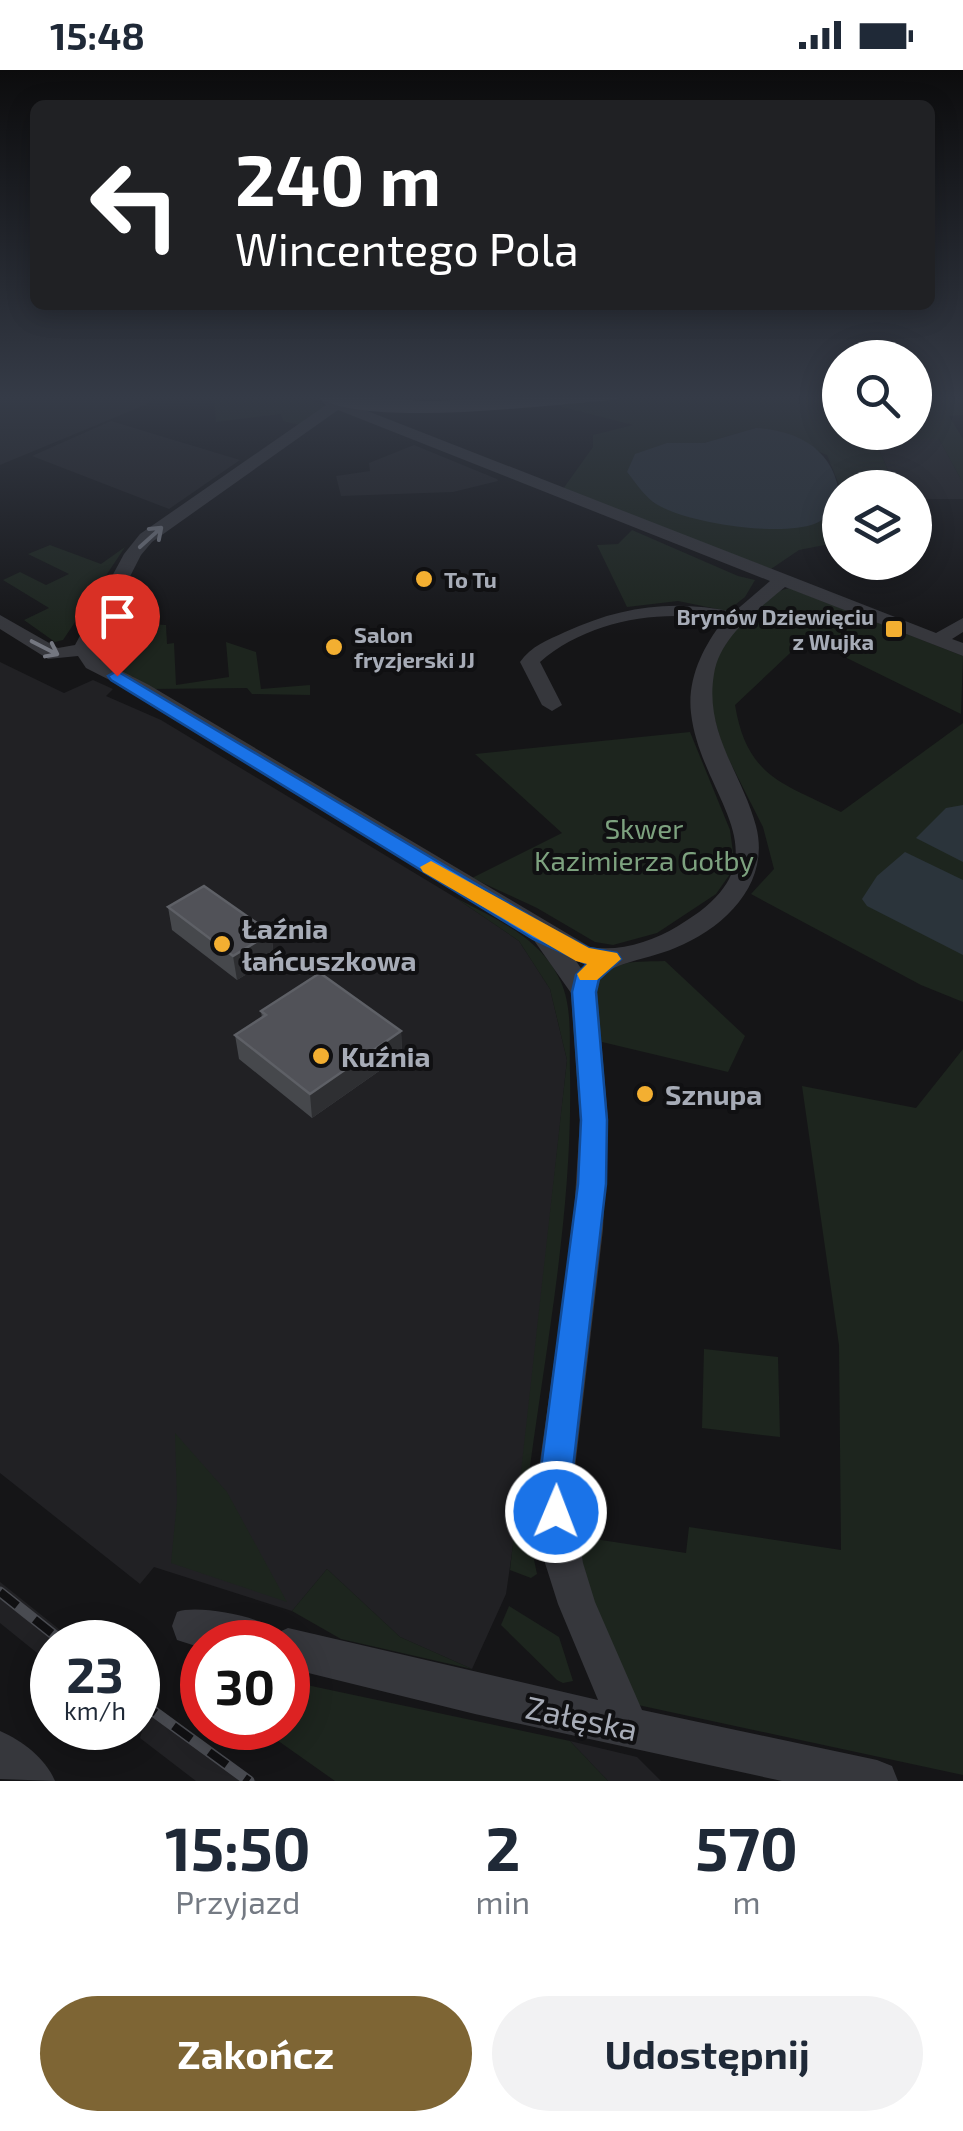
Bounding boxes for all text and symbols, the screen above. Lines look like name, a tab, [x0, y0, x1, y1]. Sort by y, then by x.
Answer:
text: 15:48	[50, 12, 145, 58]
text: 240 m	[235, 136, 441, 220]
icon: left	[70, 140, 200, 270]
text: Wincentego Pola	[235, 221, 579, 275]
map controls	[822, 340, 932, 580]
button: search	[822, 340, 932, 450]
button: layers	[822, 470, 932, 580]
one-way arrow	[138, 525, 163, 548]
place label: To Tu	[444, 566, 497, 592]
marker: To Tu	[413, 568, 435, 590]
pin	[75, 574, 160, 677]
icon: arrive	[90, 589, 145, 644]
place label: Brynów Dziewięciu z Wujka	[676, 603, 874, 654]
marker: Brynów Dziewięciu z Wujka	[883, 618, 905, 640]
place label: Salon fryzjerski JJ	[354, 621, 475, 673]
marker: Salon fryzjerski JJ	[323, 636, 345, 658]
one-way arrow	[29, 640, 59, 659]
park label: Skwer Kazimierza Gołby	[534, 811, 754, 877]
place label: Łaźnia łańcuszkowa	[242, 911, 416, 977]
marker: Łaźnia łańcuszkowa	[211, 933, 233, 955]
place label: Kuźnia	[341, 1039, 430, 1073]
marker: Kuźnia	[310, 1045, 332, 1067]
place label: Sznupa	[665, 1077, 762, 1111]
marker: Sznupa	[634, 1083, 656, 1105]
position arrow	[504, 1460, 608, 1564]
speed limit sign: 30	[180, 1620, 310, 1750]
text: 23	[66, 1643, 124, 1703]
street label: Załęska	[523, 1687, 641, 1747]
text: km/h	[64, 1695, 126, 1725]
text: 15:50	[165, 1811, 311, 1883]
text: 2	[485, 1811, 520, 1883]
text: 570	[695, 1811, 798, 1883]
text: Przyjazd	[175, 1882, 300, 1920]
text: min	[476, 1882, 530, 1920]
text: m	[733, 1882, 761, 1920]
button: Zakończ	[40, 1996, 472, 2111]
button: Udostępnij	[492, 1996, 923, 2111]

